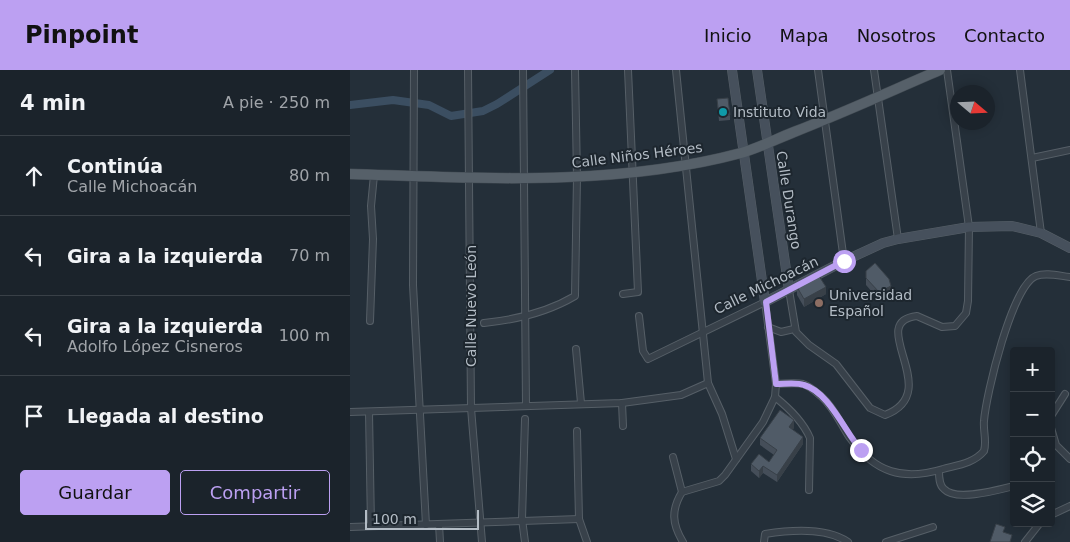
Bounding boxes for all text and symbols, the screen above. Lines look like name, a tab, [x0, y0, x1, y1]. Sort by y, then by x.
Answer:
text: Pinpoint	[25, 21, 138, 49]
text: Inicio	[704, 25, 752, 46]
text: Mapa	[780, 25, 829, 46]
text: Nosotros	[857, 25, 936, 46]
text: Contacto	[964, 25, 1045, 46]
north arrow	[950, 85, 995, 130]
text: 4 min	[20, 91, 86, 115]
text: A pie · 250 m	[223, 93, 330, 112]
place label: Instituto Vida	[733, 104, 826, 120]
marker: Instituto Vida	[717, 106, 729, 118]
street label: Calle Niños Héroes	[571, 139, 703, 171]
street label: Calle Durango	[773, 150, 805, 250]
text: Continúa	[67, 155, 163, 177]
icon: ahead	[20, 162, 48, 190]
text: 80 m	[289, 166, 330, 185]
text: Calle Michoacán	[67, 177, 197, 196]
icon: left	[20, 242, 48, 270]
text: Gira a la izquierda	[67, 245, 263, 267]
street label: Calle Nuevo León	[463, 245, 479, 367]
text: 70 m	[289, 246, 330, 265]
route start	[833, 250, 856, 273]
street label: Calle Michoacán	[711, 253, 821, 317]
place label: Universidad Español	[829, 287, 912, 319]
marker: Universidad Español	[813, 297, 825, 309]
text: Gira a la izquierda	[67, 315, 263, 337]
icon: left	[20, 322, 48, 350]
text: 100 m	[279, 326, 330, 345]
text: Adolfo López Cisneros	[67, 337, 243, 356]
map controls	[1010, 347, 1055, 527]
button: +	[1010, 347, 1055, 392]
button: −	[1010, 392, 1055, 437]
icon: arrive	[20, 402, 48, 430]
text: Llegada al destino	[67, 405, 264, 427]
button: locate	[1010, 437, 1055, 482]
route end	[850, 439, 873, 462]
button: Guardar	[20, 470, 170, 515]
button: Compartir	[180, 470, 330, 515]
button: layers	[1010, 482, 1055, 527]
scale bar	[365, 507, 479, 530]
text: 100 m	[372, 511, 417, 527]

